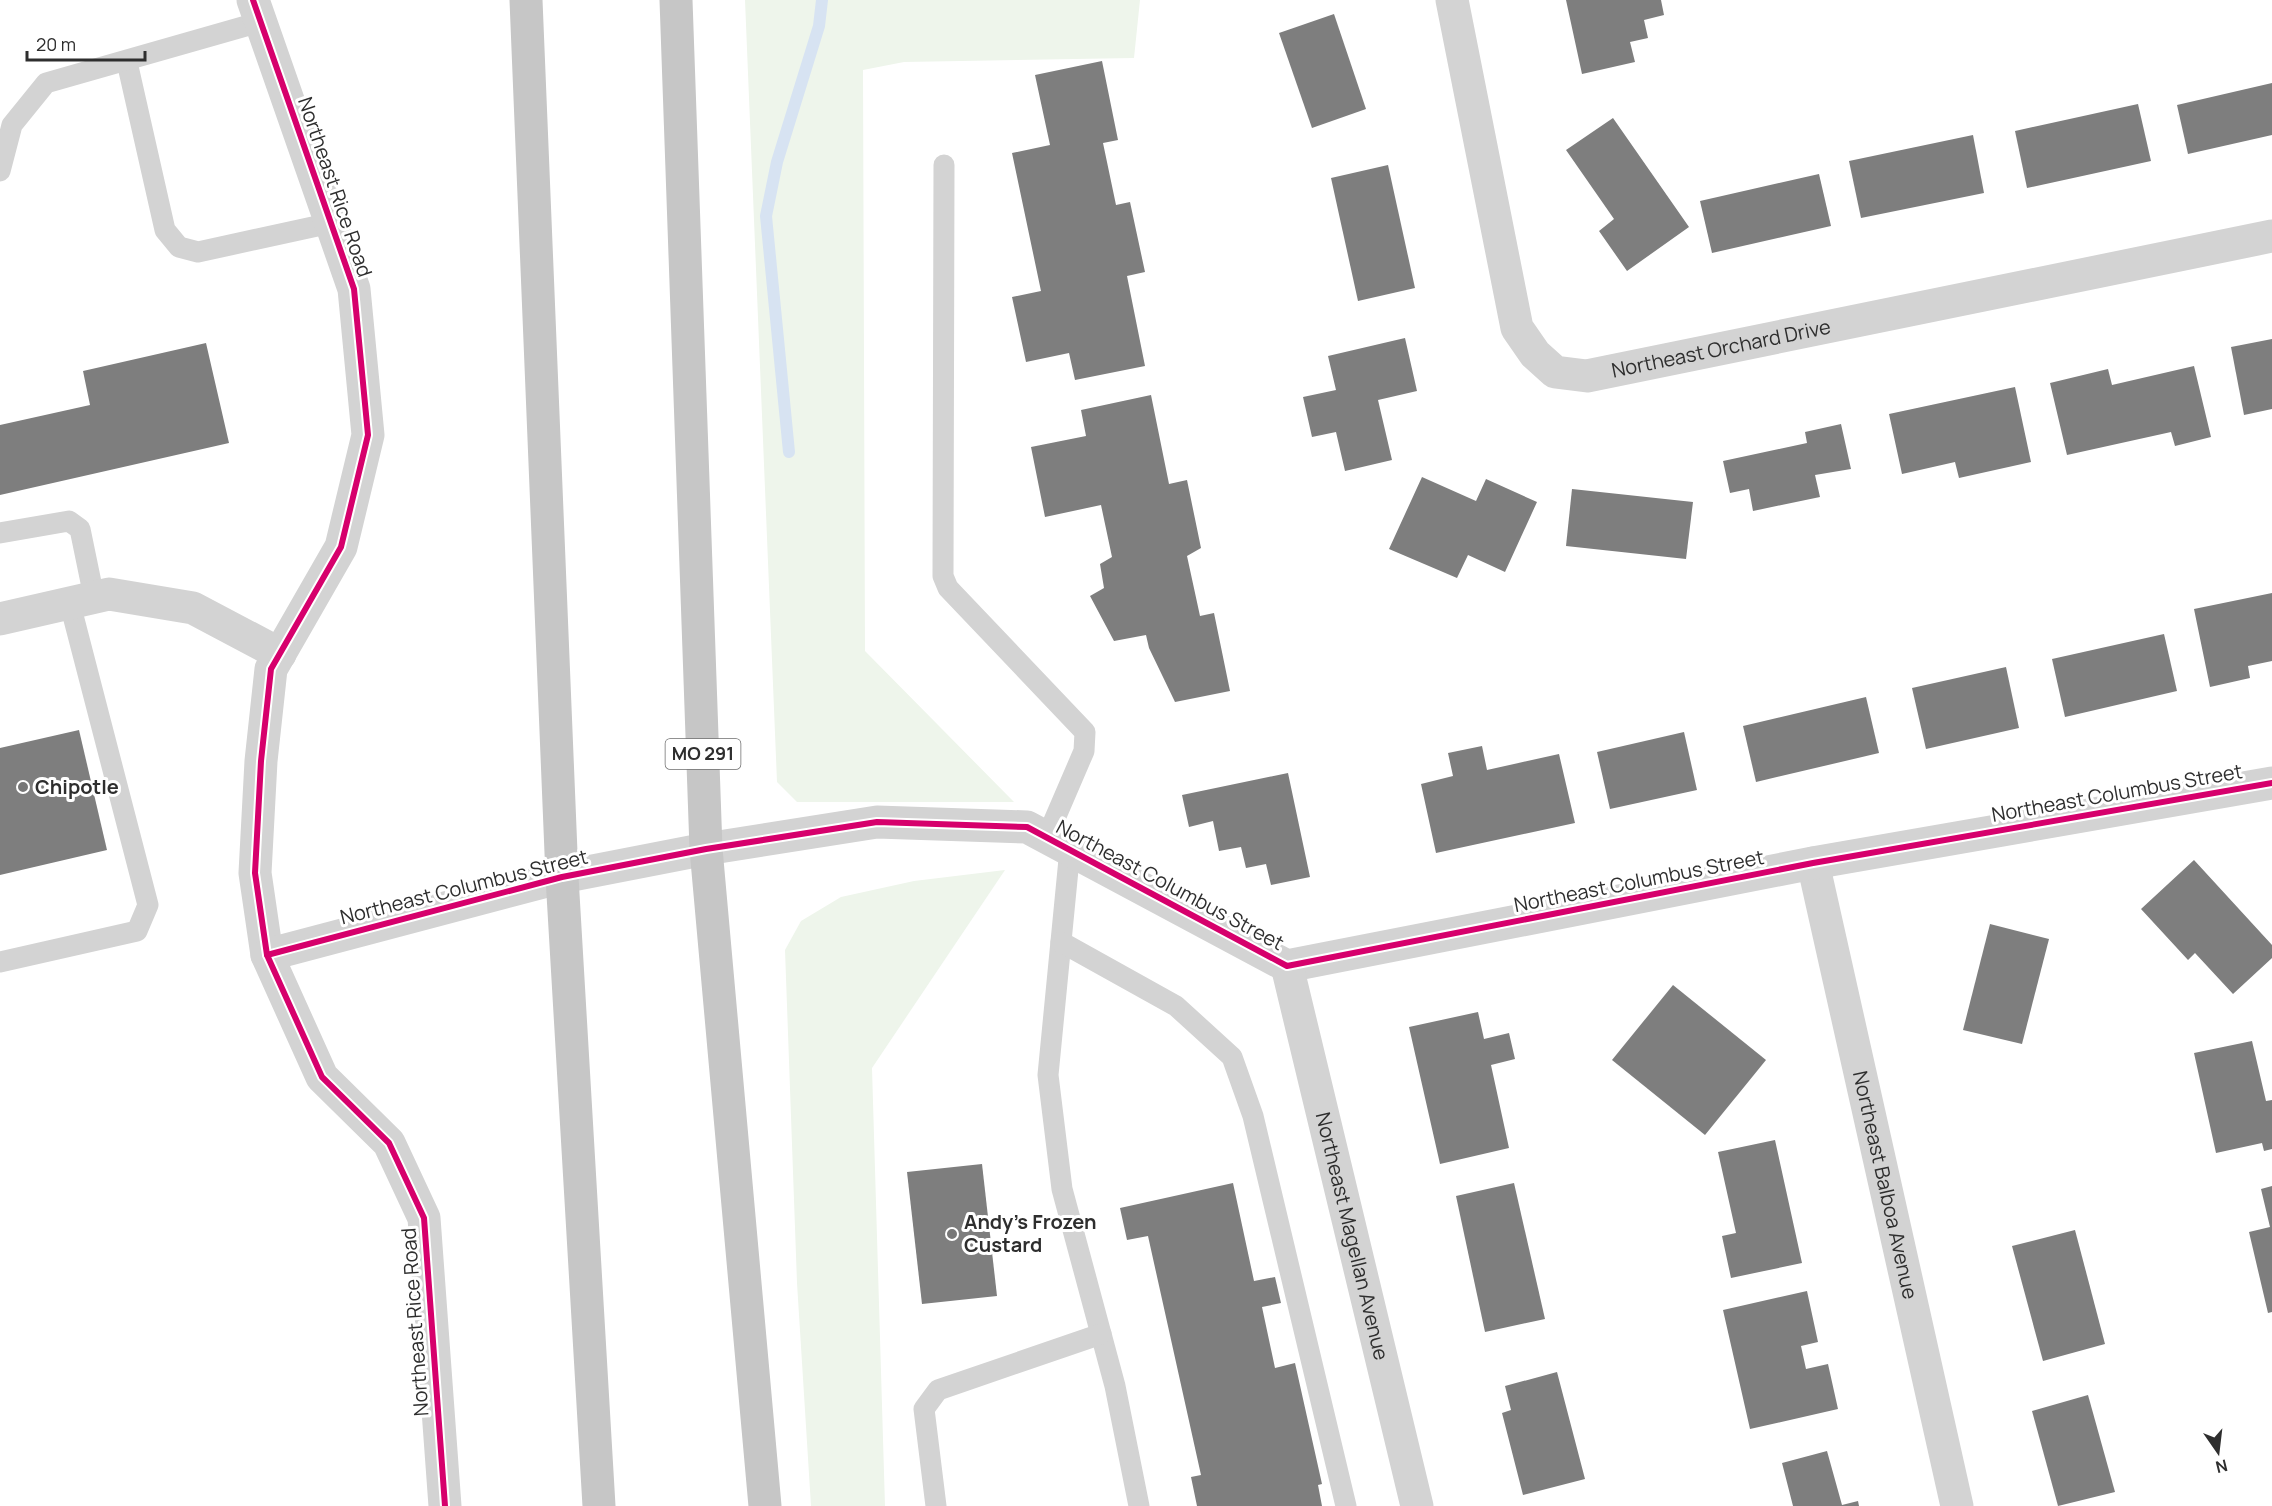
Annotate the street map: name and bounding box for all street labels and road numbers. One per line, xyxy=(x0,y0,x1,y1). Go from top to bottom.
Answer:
street label: Northeast Rice Road xyxy=(292,93,379,281)
street label: Northeast Orchard Drive xyxy=(1609,313,1833,384)
road number: MO 291 xyxy=(666,739,740,769)
street label: Northeast Columbus Street xyxy=(1989,757,2244,828)
street label: Northeast Columbus Street xyxy=(1052,813,1289,956)
street label: Northeast Columbus Street xyxy=(337,843,591,930)
street label: Northeast Columbus Street xyxy=(1511,843,1766,918)
street label: Northeast Balboa Avenue xyxy=(1847,1068,1924,1302)
street label: Northeast Magellan Avenue xyxy=(1310,1109,1395,1363)
street label: Northeast Rice Road xyxy=(394,1227,435,1417)

